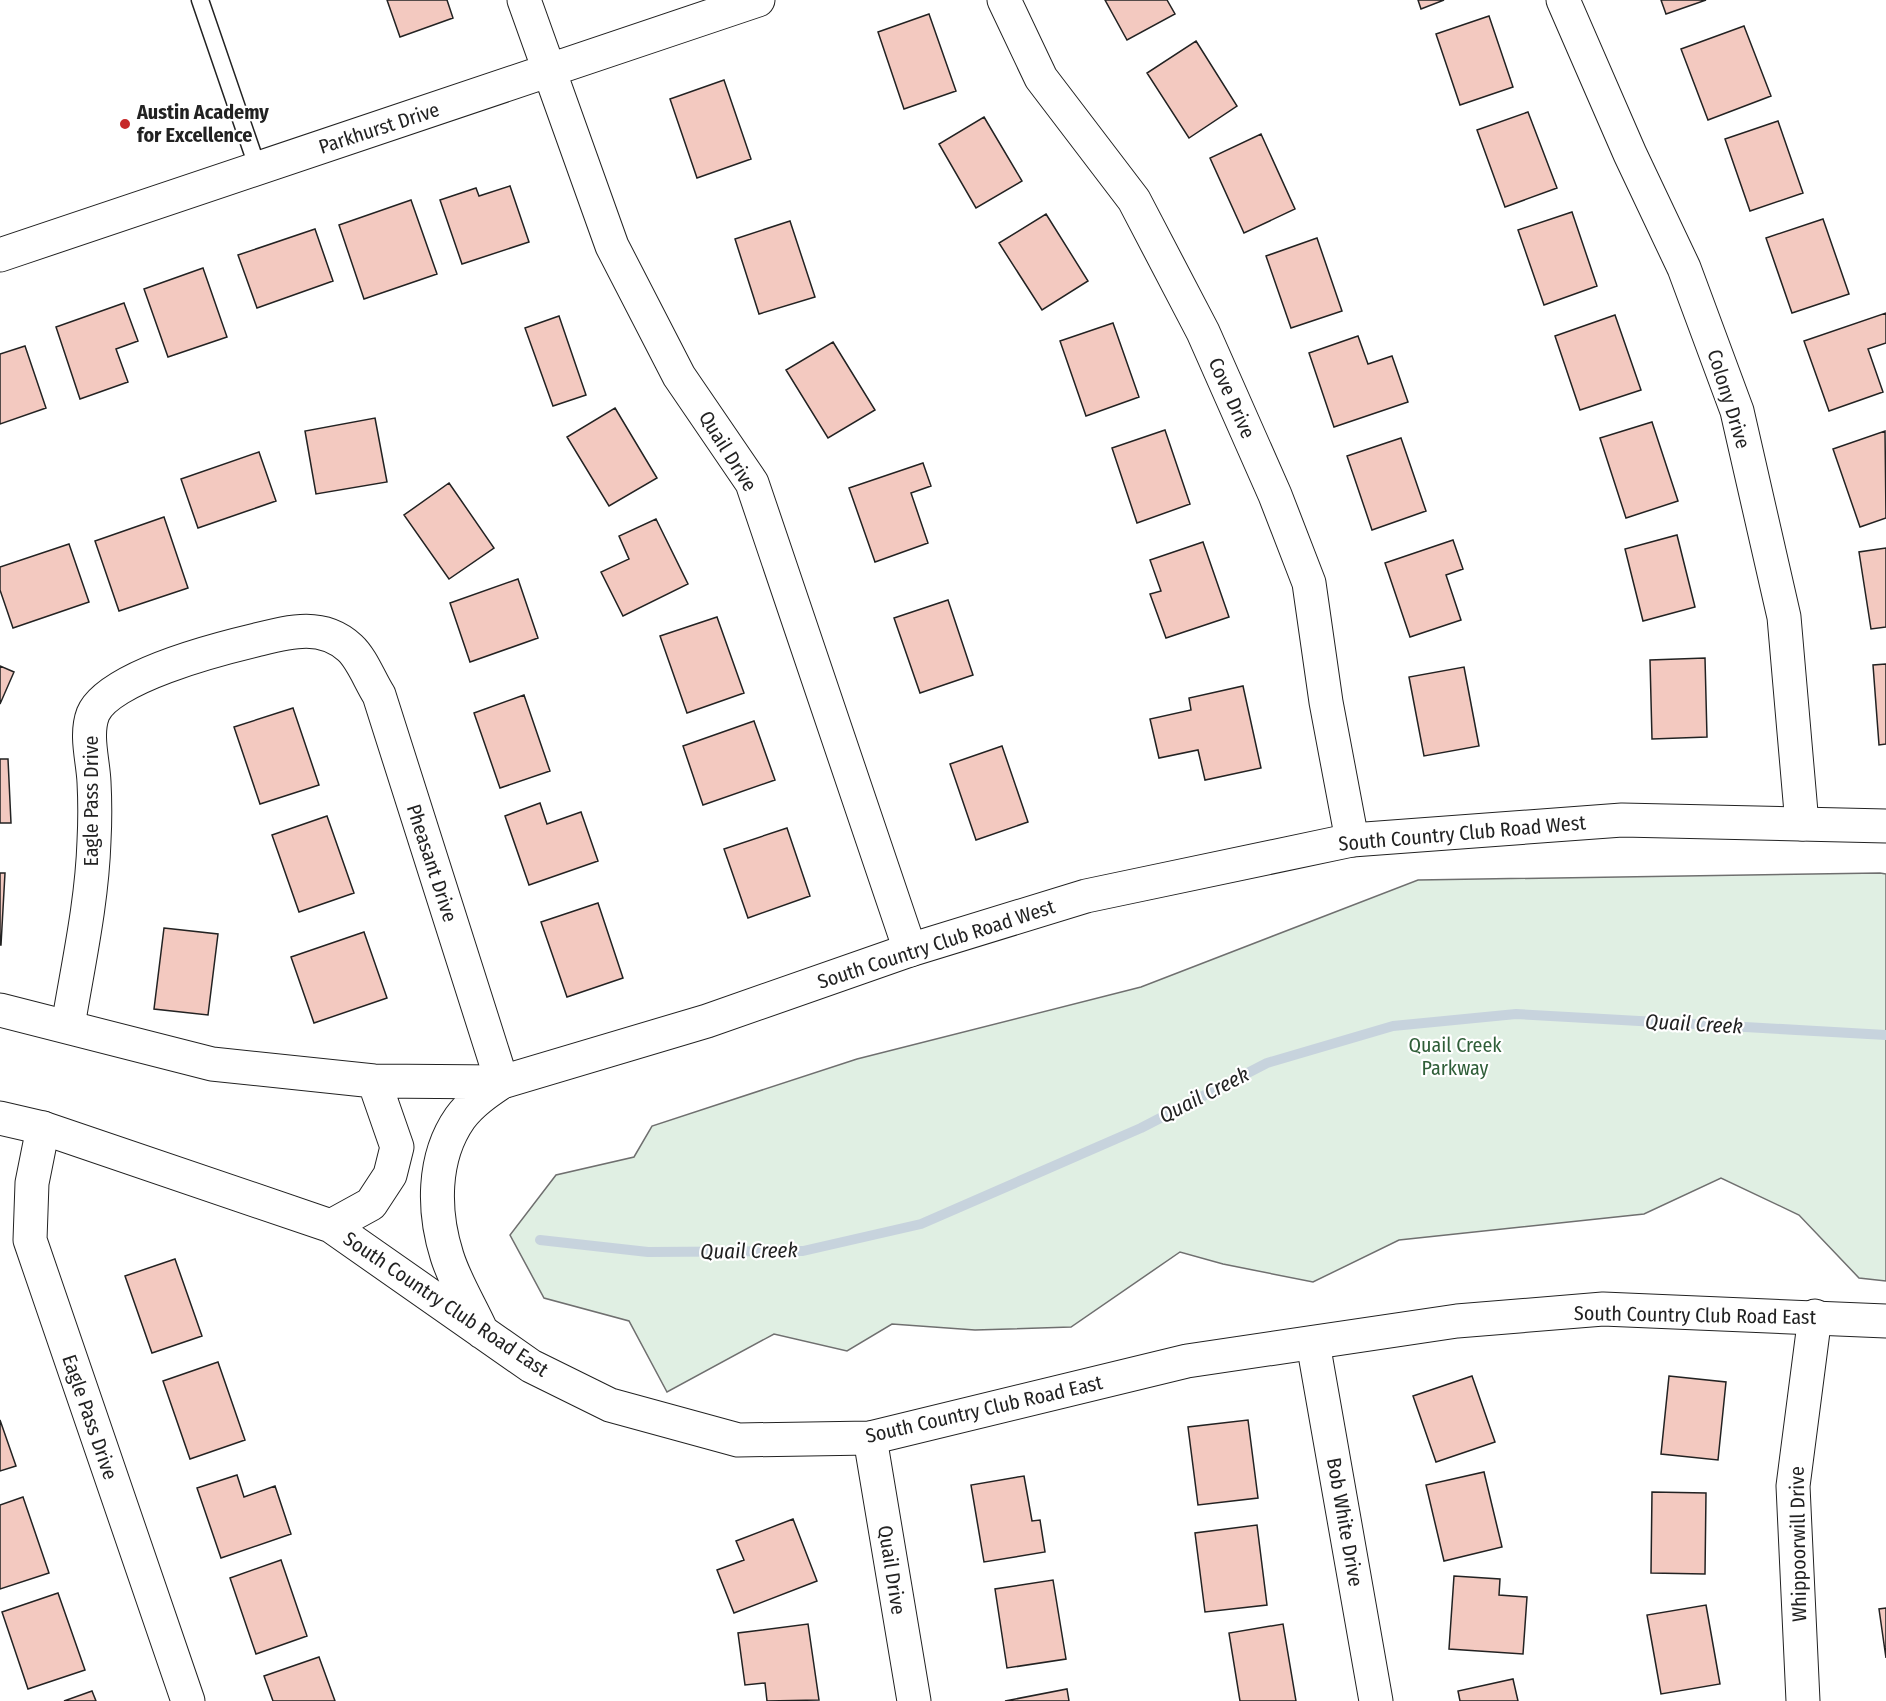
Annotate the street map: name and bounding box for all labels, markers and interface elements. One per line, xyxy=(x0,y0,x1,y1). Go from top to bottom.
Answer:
street label: Parkhurst Drive xyxy=(316,97,442,159)
place label: Austin Academy for Excellence xyxy=(136,100,269,147)
marker: Austin Academy for Excellence xyxy=(118,117,132,131)
street label: Colony Drive xyxy=(1703,347,1755,451)
street label: Cove Drive xyxy=(1204,354,1260,442)
street label: Quail Drive xyxy=(694,406,762,496)
street label: Eagle Pass Drive xyxy=(79,736,103,866)
street label: Pheasant Drive xyxy=(402,801,462,925)
street label: South Country Club Road West xyxy=(1337,810,1587,856)
street label: South Country Club Road West xyxy=(814,894,1058,994)
water label: Quail Creek xyxy=(1645,1008,1743,1040)
park label: Quail Creek Parkway xyxy=(1408,1033,1502,1080)
water label: Quail Creek xyxy=(1155,1061,1253,1129)
street label: South Country Club Road East xyxy=(339,1226,553,1382)
water label: Quail Creek xyxy=(700,1237,798,1265)
street label: South Country Club Road East xyxy=(1574,1301,1817,1329)
street label: Eagle Pass Drive xyxy=(57,1351,123,1483)
street label: South Country Club Road East xyxy=(863,1370,1105,1448)
street label: Bob White Drive xyxy=(1322,1456,1368,1588)
street label: Whippoorwill Drive xyxy=(1785,1466,1811,1622)
street label: Quail Drive xyxy=(873,1524,911,1616)

